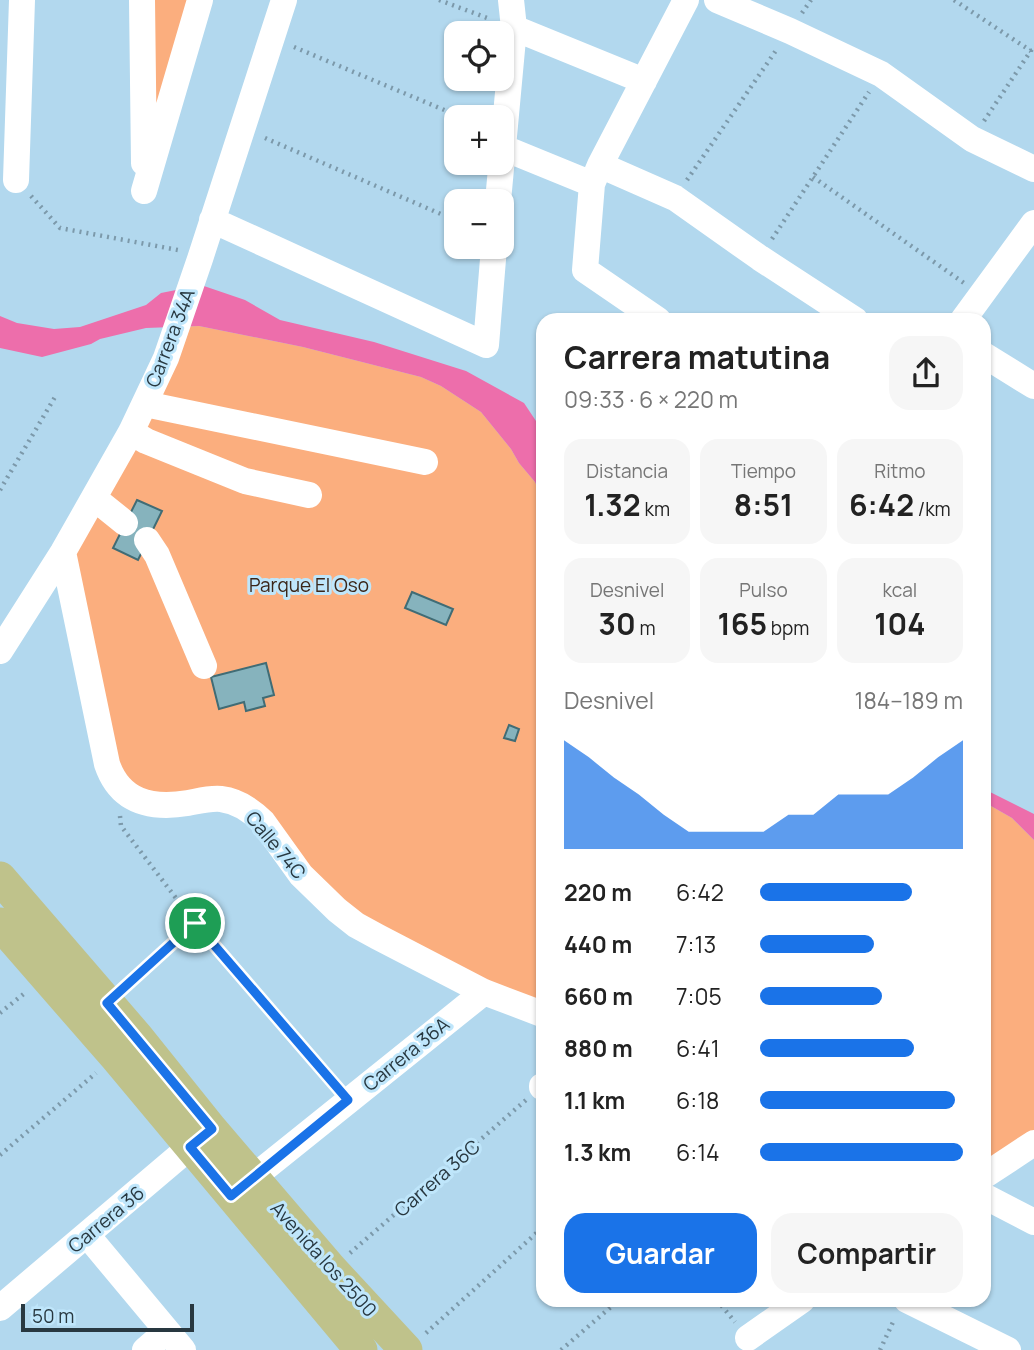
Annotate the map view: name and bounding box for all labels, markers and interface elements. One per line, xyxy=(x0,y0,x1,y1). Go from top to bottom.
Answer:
map controls xyxy=(444,21,514,259)
button: locate xyxy=(444,21,514,91)
button: + xyxy=(444,105,514,175)
button: − xyxy=(444,189,514,259)
street label: Carrera 34A xyxy=(139,285,201,391)
text: Carrera matutina xyxy=(564,335,830,379)
button: share xyxy=(889,336,963,410)
text: 09:33 · 6 × 220 m xyxy=(564,383,738,415)
text: Distancia xyxy=(586,458,668,484)
text: Tiempo xyxy=(731,458,796,484)
text: Ritmo xyxy=(874,458,925,484)
text: 1.32 xyxy=(584,484,641,525)
text: 8:51 xyxy=(734,484,793,525)
text: 6:42 xyxy=(849,484,914,525)
text: km xyxy=(641,496,670,522)
text: /km xyxy=(914,496,951,522)
park label: Parque El Oso xyxy=(249,572,369,598)
text: Desnivel xyxy=(590,577,664,603)
text: Pulso xyxy=(739,577,788,603)
text: kcal xyxy=(882,577,917,603)
text: 30 xyxy=(599,603,636,644)
text: 165 xyxy=(718,603,767,644)
text: 104 xyxy=(874,603,925,644)
text: m xyxy=(636,615,656,641)
text: bpm xyxy=(767,615,809,641)
text: Desnivel xyxy=(564,684,654,716)
text: 184–189 m xyxy=(854,684,963,716)
street label: Calle 74C xyxy=(240,805,312,885)
text: 220 m xyxy=(564,876,632,908)
text: 6:42 xyxy=(676,876,724,908)
pin xyxy=(165,893,225,953)
icon: arrive xyxy=(176,904,214,942)
text: 440 m xyxy=(564,928,632,960)
text: 7:13 xyxy=(676,928,716,960)
text: 660 m xyxy=(564,980,633,1012)
text: 7:05 xyxy=(676,980,722,1012)
street label: Carrera 36A xyxy=(357,1011,455,1097)
text: 880 m xyxy=(564,1032,633,1064)
text: 6:41 xyxy=(676,1032,720,1064)
text: 1.1 km xyxy=(564,1084,625,1116)
text: 6:18 xyxy=(676,1084,719,1116)
street label: Carrera 36C xyxy=(389,1134,485,1222)
text: 1.3 km xyxy=(564,1136,631,1168)
text: 6:14 xyxy=(676,1136,720,1168)
street label: Carrera 36 xyxy=(62,1180,150,1258)
street label: Avenida los 2500 xyxy=(265,1196,383,1322)
button: Guardar xyxy=(564,1213,757,1293)
button: Compartir xyxy=(771,1213,963,1293)
scale bar xyxy=(21,1301,194,1333)
text: 50 m xyxy=(32,1303,74,1329)

